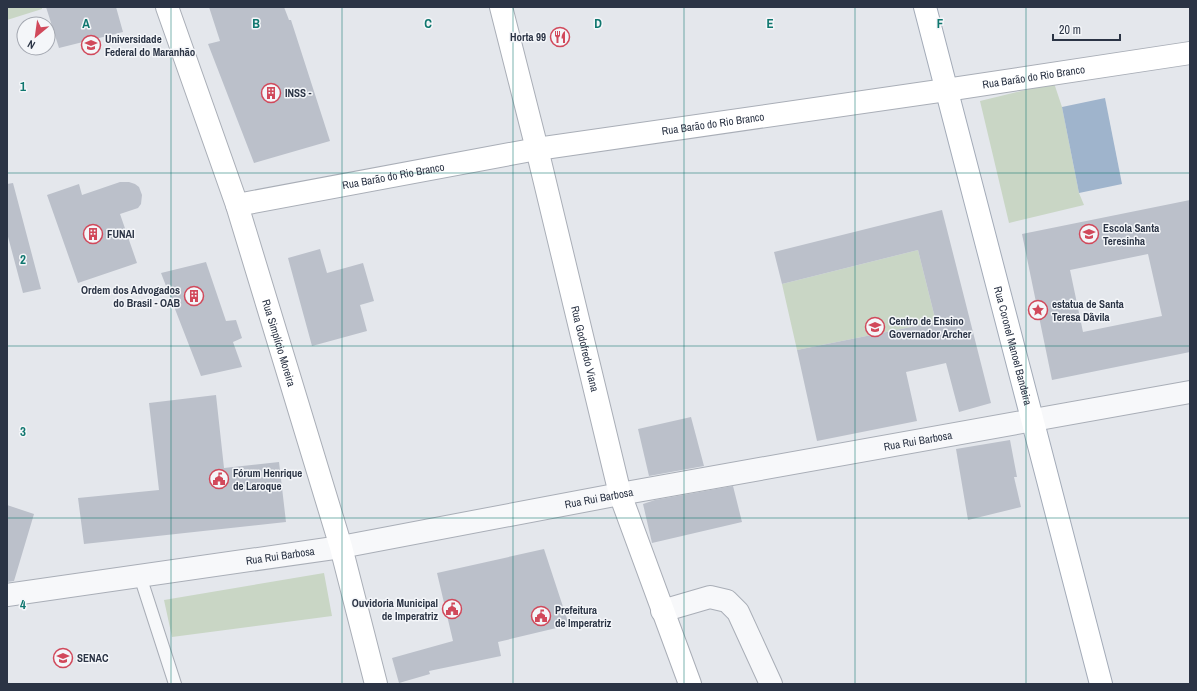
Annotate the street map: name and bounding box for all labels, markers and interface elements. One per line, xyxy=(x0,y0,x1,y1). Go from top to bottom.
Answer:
text: A xyxy=(82,15,90,32)
text: B xyxy=(252,15,260,32)
text: C xyxy=(424,15,432,32)
text: D xyxy=(594,15,602,32)
text: E xyxy=(766,15,774,32)
text: F xyxy=(937,15,944,32)
north arrow xyxy=(16,16,56,56)
scale bar xyxy=(1053,16,1120,42)
text: 20 m xyxy=(1059,22,1081,38)
restaurant icon: Horta 99 xyxy=(549,26,571,48)
place label: Horta 99 xyxy=(510,30,546,44)
place label: Universidade Federal do Maranhão xyxy=(105,32,196,59)
school or university icon: Universidade Federal do Maranhão xyxy=(80,34,102,56)
text: N xyxy=(25,37,37,52)
street label: Rua Barão do Rio Branco xyxy=(981,62,1086,91)
text: 1 xyxy=(20,78,26,95)
building icon: INSS - xyxy=(260,82,282,104)
place label: INSS - xyxy=(285,86,312,100)
street label: Rua Barão do Rio Branco xyxy=(661,109,765,138)
street label: Rua Barão do Rio Branco xyxy=(341,159,445,192)
place label: Escola Santa Teresinha xyxy=(1103,221,1159,248)
building icon: FUNAI xyxy=(82,223,104,245)
school or university icon: Escola Santa Teresinha xyxy=(1078,223,1100,245)
place label: FUNAI xyxy=(107,227,135,241)
text: 2 xyxy=(20,251,26,268)
place label: Ordem dos Advogados do Brasil - OAB xyxy=(81,283,180,310)
building icon: Ordem dos Advogados do Brasil - OAB xyxy=(183,285,205,307)
street label: Rua Coronel Manoel Bandeira xyxy=(991,285,1035,407)
street label: Rua Simplício Moreira xyxy=(259,297,299,388)
place label: estatua de Santa Teresa D´ávila xyxy=(1052,297,1124,324)
place icon: estatua de Santa Teresa D´ávila xyxy=(1027,299,1049,321)
street label: Rua Godofredo Viana xyxy=(568,304,602,393)
place label: Centro de Ensino Governador Archer xyxy=(889,314,972,341)
school or university icon: Centro de Ensino Governador Archer xyxy=(864,316,886,338)
text: 3 xyxy=(20,423,26,440)
street label: Rua Rui Barbosa xyxy=(882,428,953,454)
place label: Fórum Henrique de Laroque xyxy=(233,466,302,493)
public building icon: Fórum Henrique de Laroque xyxy=(208,468,230,490)
street label: Rua Rui Barbosa xyxy=(564,485,634,511)
street label: Rua Rui Barbosa xyxy=(245,544,316,568)
text: 4 xyxy=(20,596,26,613)
place label: Ouvidoria Municipal de Imperatriz xyxy=(352,596,438,623)
public building icon: Ouvidoria Municipal de Imperatriz xyxy=(441,598,463,620)
place label: Prefeitura de Imperatriz xyxy=(555,603,612,630)
public building icon: Prefeitura de Imperatriz xyxy=(530,605,552,627)
school or university icon: SENAC xyxy=(52,647,74,669)
place label: SENAC xyxy=(77,651,109,665)

